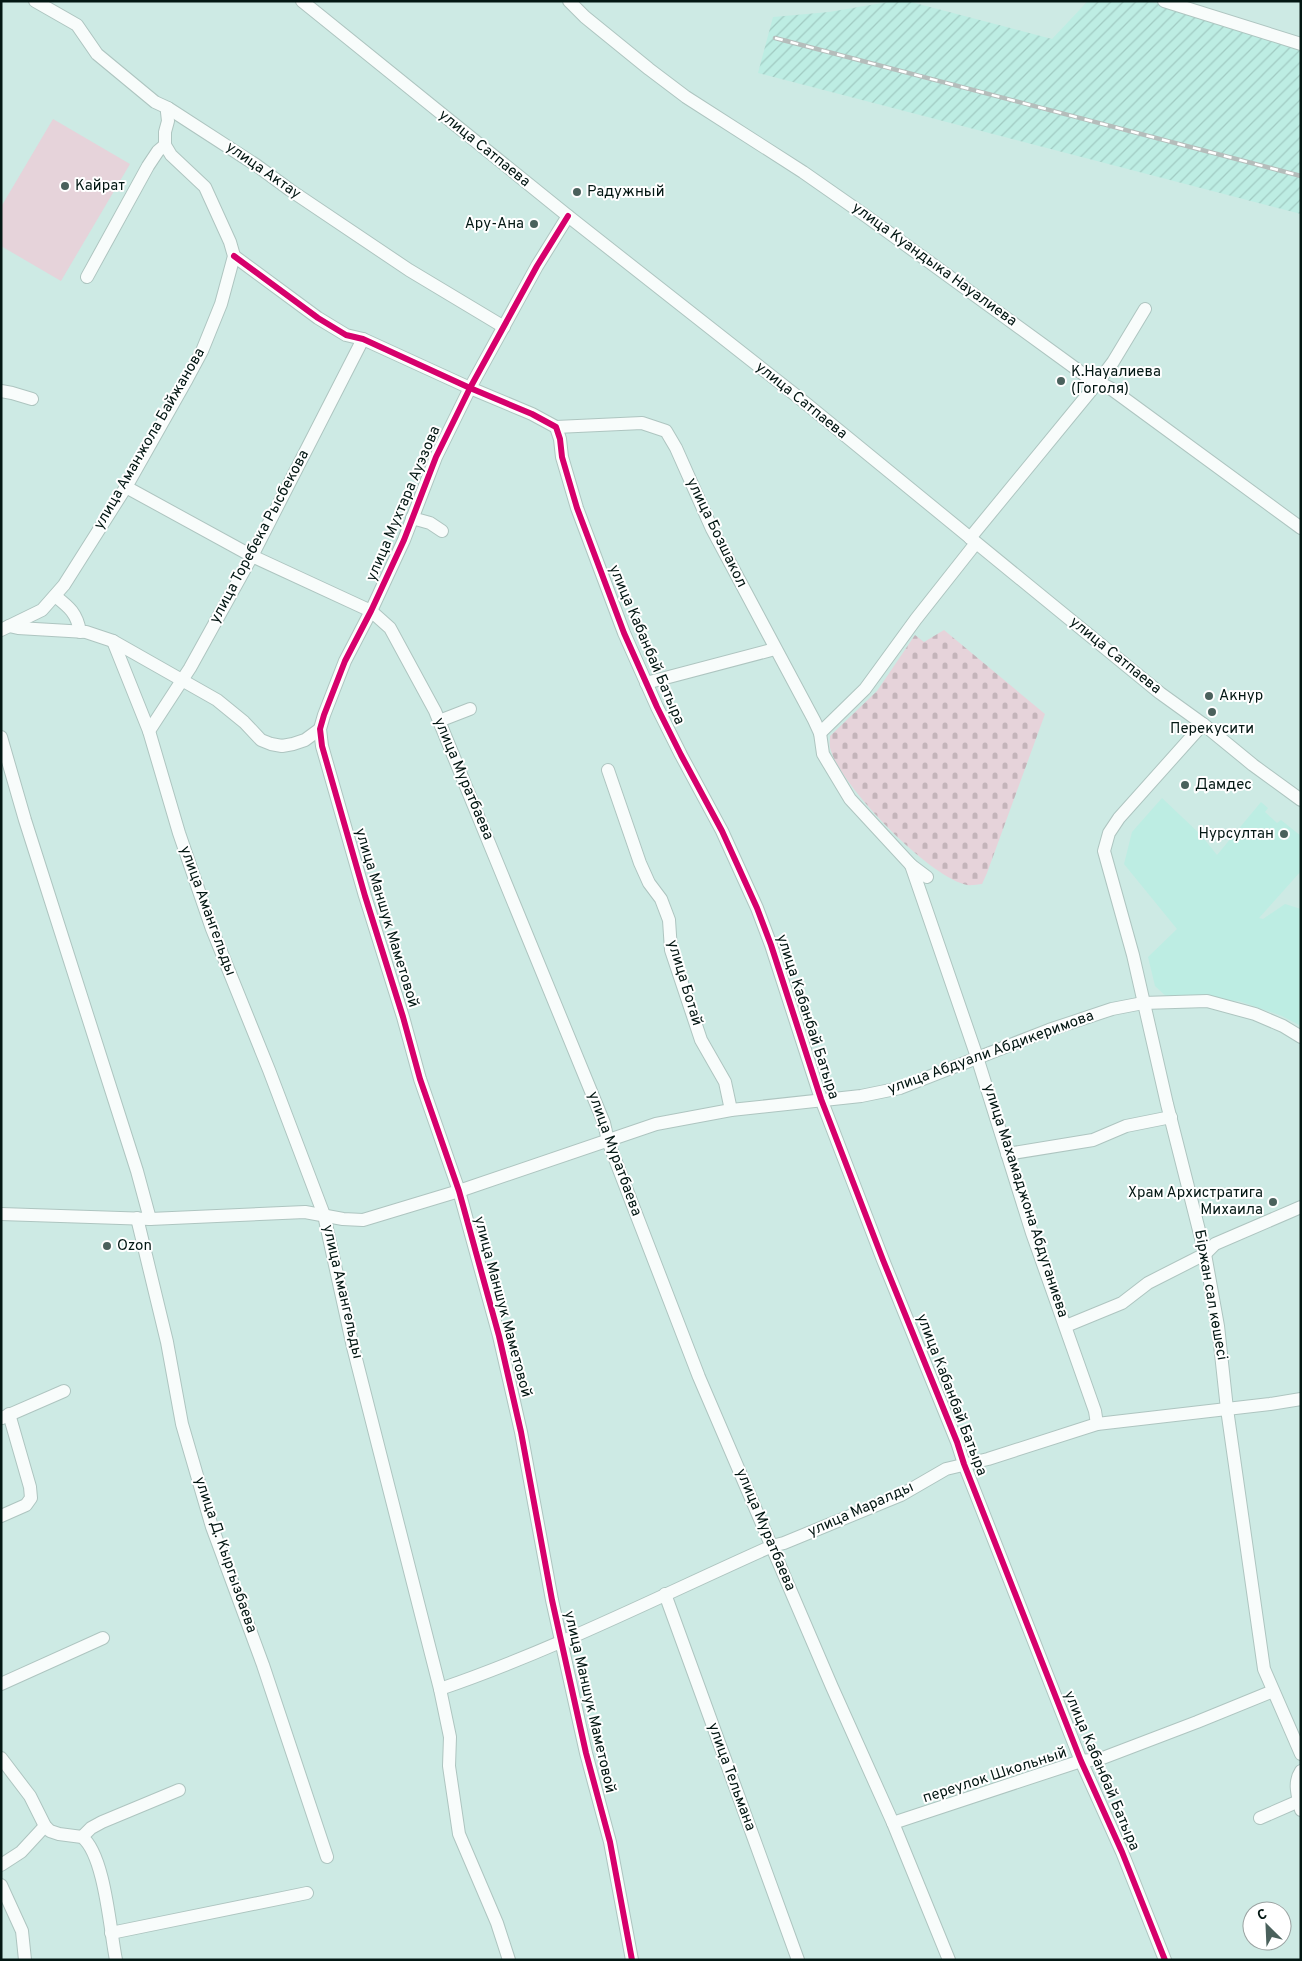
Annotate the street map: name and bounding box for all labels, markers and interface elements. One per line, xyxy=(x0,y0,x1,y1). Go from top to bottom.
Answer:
street label: улица Сатпаева xyxy=(434,106,534,192)
street label: улица Актау xyxy=(222,138,304,204)
place label: Кайрат xyxy=(75,177,125,196)
marker: Кайрат xyxy=(59,180,71,192)
place label: Радужный xyxy=(587,183,665,202)
marker: Радужный xyxy=(571,186,583,198)
street label: улица Куандыка Науалиева xyxy=(848,199,1020,331)
place label: Ару-Ана xyxy=(465,215,524,234)
marker: Ару-Ана xyxy=(528,218,540,230)
street label: улица Аманжола Байжанова xyxy=(90,345,210,533)
street label: улица Сатпаева xyxy=(751,358,851,444)
place label: К.Науалиева (Гоголя) xyxy=(1071,363,1161,399)
marker: К.Науалиева (Гоголя) xyxy=(1055,375,1067,387)
street label: улица Мухтара Ауэзова xyxy=(363,423,445,585)
street label: улица Торебека Рысбекова xyxy=(206,447,314,627)
street label: улица Бозшакол xyxy=(681,475,751,591)
street label: улица Кабанбай Батыра xyxy=(604,562,688,728)
street label: улица Сатпаева xyxy=(1065,613,1165,699)
place label: Акнур xyxy=(1219,687,1263,706)
marker: Акнур xyxy=(1203,690,1215,702)
marker: Перекусити xyxy=(1206,706,1218,718)
street label: улица Муратбаева xyxy=(429,715,497,843)
place label: Перекусити xyxy=(1170,720,1254,739)
place label: Дамдес xyxy=(1195,776,1252,795)
marker: Дамдес xyxy=(1179,779,1191,791)
place label: Нурсултан xyxy=(1199,825,1274,844)
street label: улица Маншук Маметовой xyxy=(350,826,422,1010)
marker: Нурсултан xyxy=(1278,828,1290,840)
street label: улица Амангельды xyxy=(175,843,239,979)
street label: улица Кабанбай Батыра xyxy=(771,932,843,1102)
street label: улица Ботай xyxy=(662,938,706,1028)
street label: улица Абдуали Абдикеримова xyxy=(885,1007,1097,1099)
street label: улица Махамаджона Абдуганиева xyxy=(978,1082,1072,1320)
street label: улица Муратбаева xyxy=(583,1089,645,1219)
place label: Храм Архистратига Михаила xyxy=(1128,1184,1263,1220)
marker: Храм Архистратига Михаила xyxy=(1267,1196,1279,1208)
street label: улица Маншук Маметовой xyxy=(469,1214,535,1400)
street label: улица Амангельды xyxy=(317,1223,367,1361)
street label: Біржан сал көшесі xyxy=(1189,1228,1231,1362)
place label: Ozon xyxy=(117,1237,152,1256)
marker: Ozon xyxy=(101,1240,113,1252)
street label: улица Кабанбай Батыра xyxy=(911,1311,991,1479)
street label: улица Муратбаева xyxy=(731,1466,799,1594)
street label: улица Д. Кыргызбаева xyxy=(189,1474,261,1636)
street label: улица Маралды xyxy=(805,1478,917,1542)
street label: улица Маншук Маметовой xyxy=(559,1609,619,1795)
street label: улица Кабанбай Батыра xyxy=(1059,1688,1143,1854)
street label: улица Тельмана xyxy=(703,1720,759,1834)
street label: переулок Школьный xyxy=(921,1744,1069,1808)
north arrow xyxy=(1242,1901,1292,1951)
text: С xyxy=(1255,1906,1270,1925)

